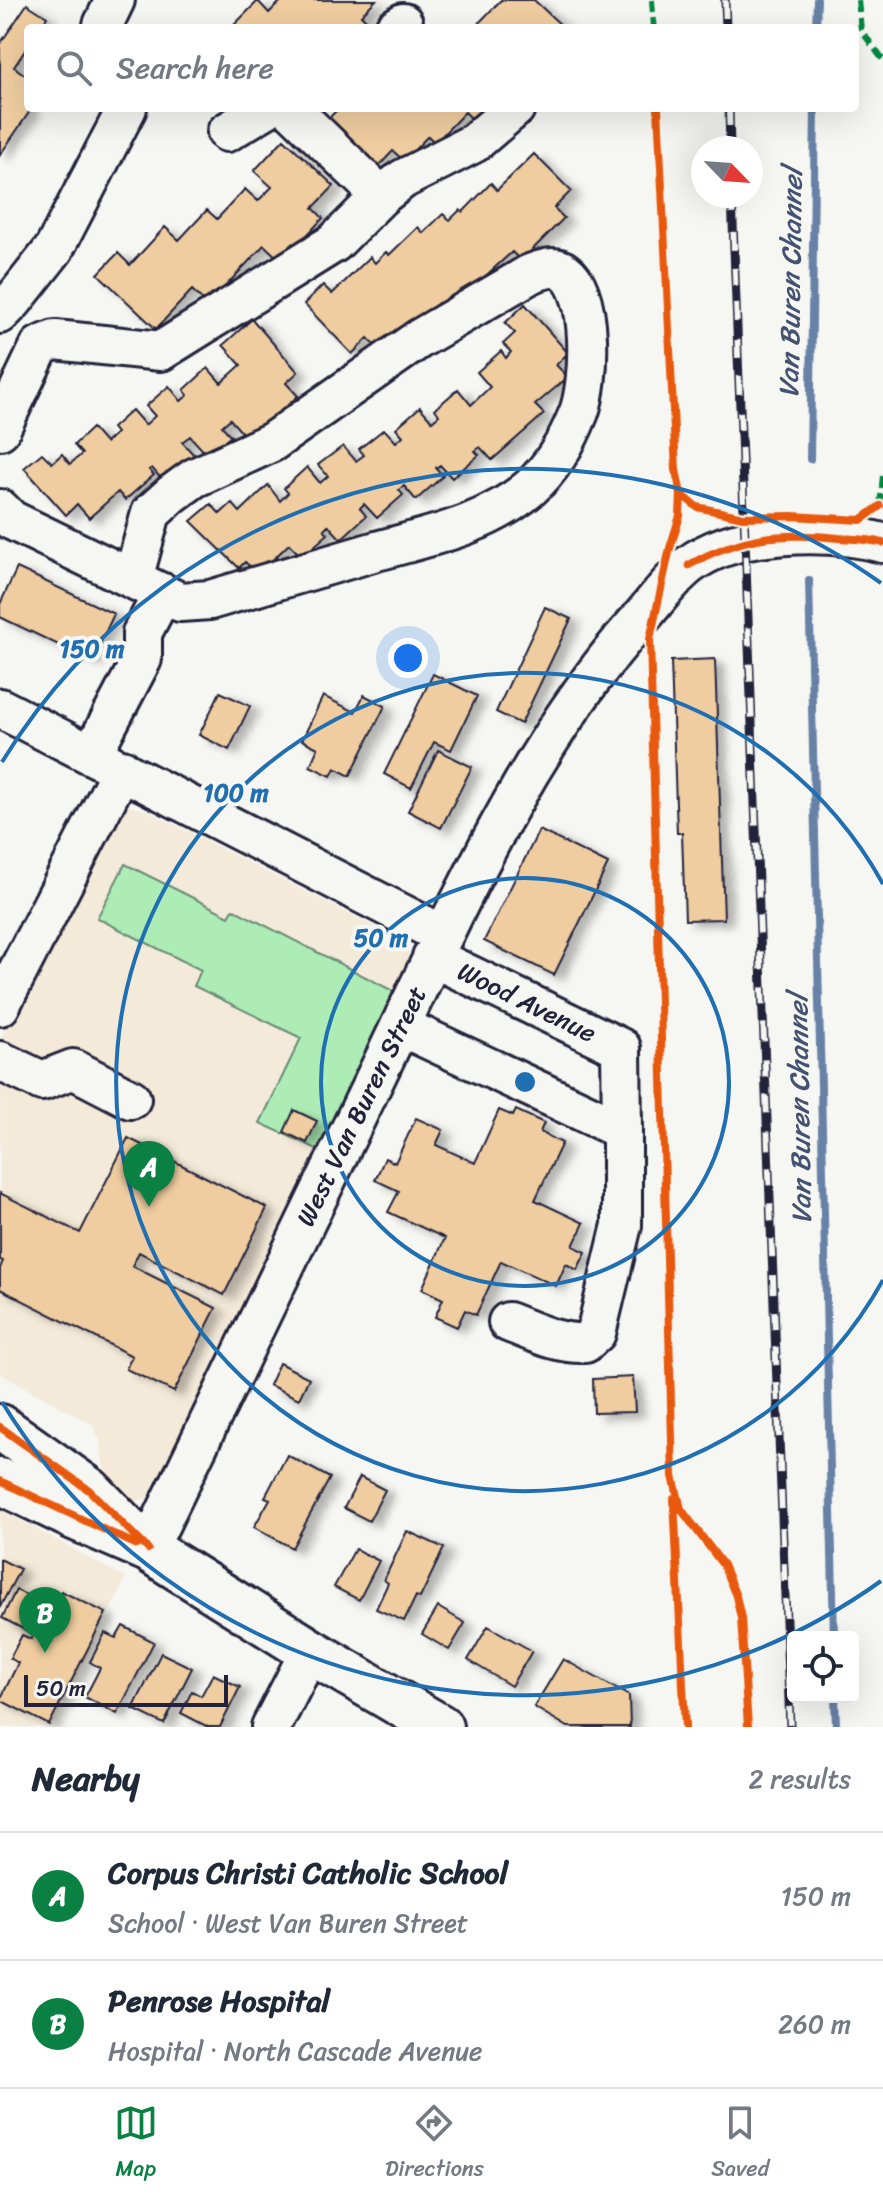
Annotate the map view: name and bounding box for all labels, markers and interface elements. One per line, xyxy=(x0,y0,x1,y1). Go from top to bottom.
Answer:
search box xyxy=(24,24,859,112)
text: Search here xyxy=(116,41,274,95)
icon: search xyxy=(52,46,96,90)
north arrow xyxy=(691,136,763,208)
water label: Van Buren Channel xyxy=(764,162,817,398)
text: 150 m xyxy=(60,628,125,670)
your location xyxy=(388,638,428,678)
text: 100 m xyxy=(203,772,269,814)
text: 50 m xyxy=(354,917,409,959)
street label: Wood Avenue xyxy=(449,948,605,1056)
street label: West Van Buren Street xyxy=(283,978,439,1234)
water label: Van Buren Channel xyxy=(773,988,826,1224)
centre of rings xyxy=(511,1068,539,1096)
pin: A xyxy=(123,1141,175,1207)
pin: B xyxy=(19,1587,71,1653)
map controls xyxy=(787,1631,859,1703)
button: locate xyxy=(787,1631,859,1703)
text: 50 m xyxy=(36,1669,86,1708)
scale bar xyxy=(24,1671,228,1707)
text: Nearby xyxy=(32,1749,140,1809)
text: 2 results xyxy=(749,1756,851,1802)
text: Corpus Christi Catholic School xyxy=(108,1846,508,1900)
text: A xyxy=(49,1873,67,1919)
text: 150 m xyxy=(781,1873,851,1919)
text: School · West Van Buren Street xyxy=(108,1900,468,1946)
text: Penrose Hospital xyxy=(108,1974,330,2028)
text: B xyxy=(50,2001,66,2047)
text: 260 m xyxy=(778,2001,851,2047)
text: Hospital · North Cascade Avenue xyxy=(108,2028,482,2074)
tab: Map xyxy=(114,2101,158,2188)
tab: Directions xyxy=(385,2101,484,2188)
tab: Saved xyxy=(711,2101,769,2188)

